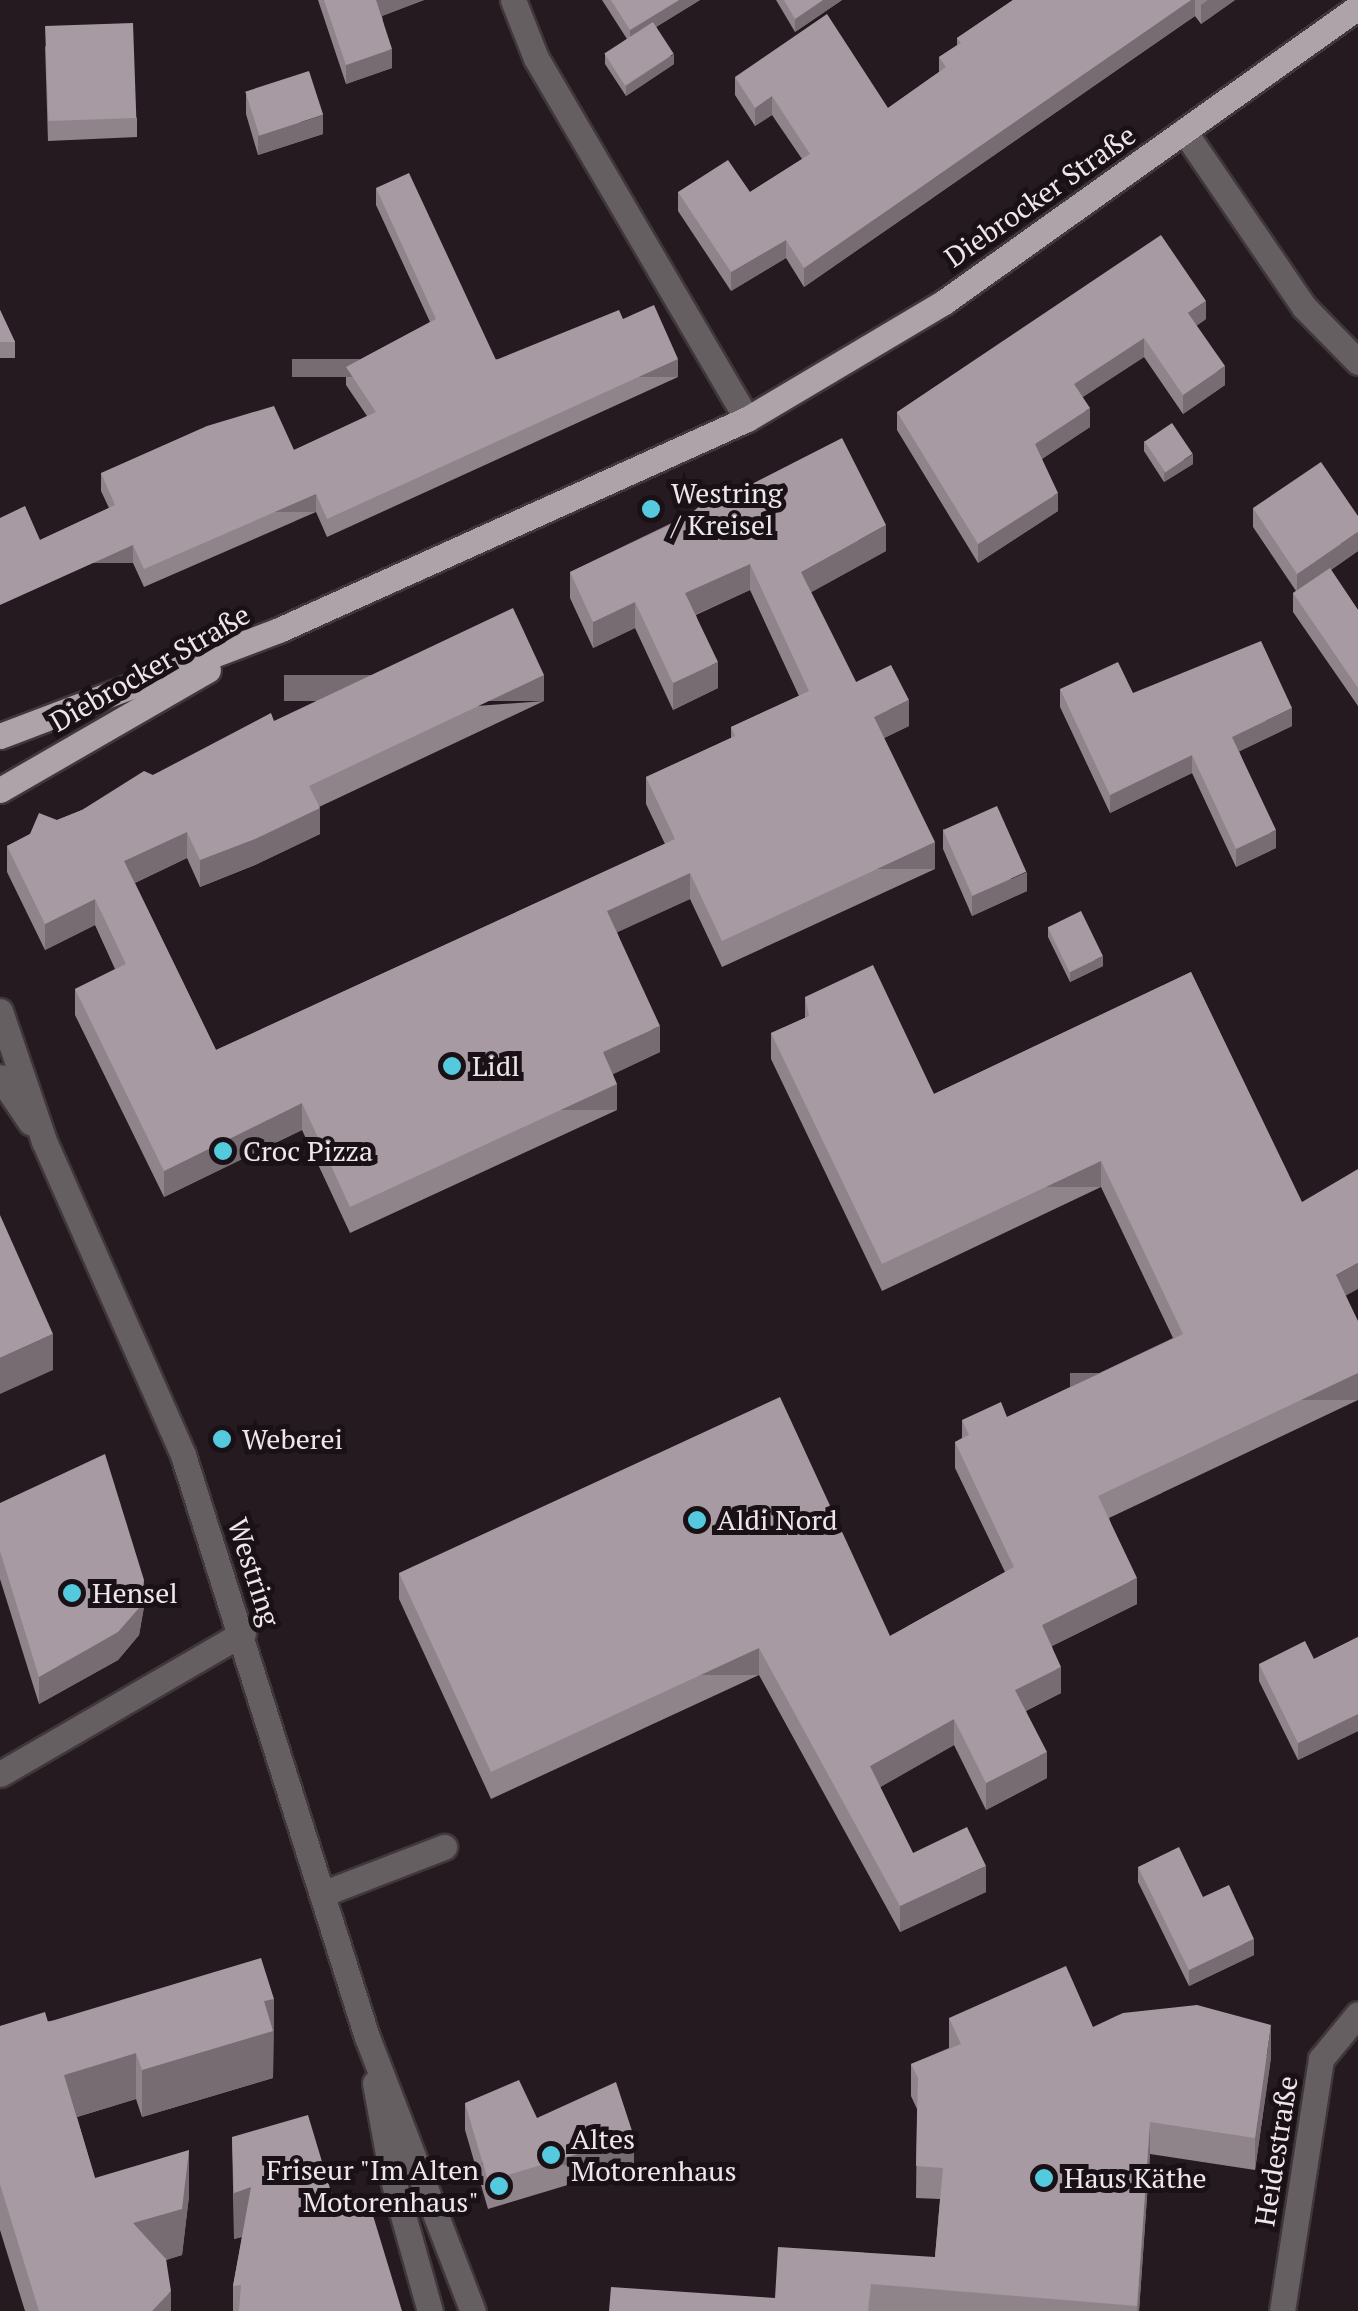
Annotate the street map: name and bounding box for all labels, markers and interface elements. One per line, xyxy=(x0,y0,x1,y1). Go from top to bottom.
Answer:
street label: Diebrocker Straße xyxy=(938,118,1142,274)
place label: Westring / Kreisel xyxy=(671,476,782,542)
marker: Westring / Kreisel xyxy=(640,498,662,520)
street label: Diebrocker Straße xyxy=(44,597,256,739)
place label: Lidl xyxy=(472,1049,520,1083)
marker: Lidl xyxy=(441,1055,463,1077)
place label: Croc Pizza xyxy=(243,1134,373,1168)
marker: Croc Pizza xyxy=(212,1140,234,1162)
place label: Weberei xyxy=(242,1422,343,1456)
marker: Weberei xyxy=(211,1428,233,1450)
place label: Aldi Nord xyxy=(717,1503,838,1537)
marker: Aldi Nord xyxy=(686,1509,708,1531)
street label: Westring xyxy=(221,1514,287,1630)
place label: Hensel xyxy=(92,1576,178,1610)
marker: Hensel xyxy=(61,1582,83,1604)
street label: Heidestraße xyxy=(1248,2073,1304,2229)
place label: Altes Motorenhaus xyxy=(571,2122,737,2188)
marker: Altes Motorenhaus xyxy=(540,2144,562,2166)
place label: Friseur "Im Alten Motorenhaus" xyxy=(265,2153,479,2219)
place label: Haus Käthe xyxy=(1064,2161,1207,2195)
marker: Haus Käthe xyxy=(1033,2167,1055,2189)
marker: Friseur "Im Alten Motorenhaus" xyxy=(488,2175,510,2197)

